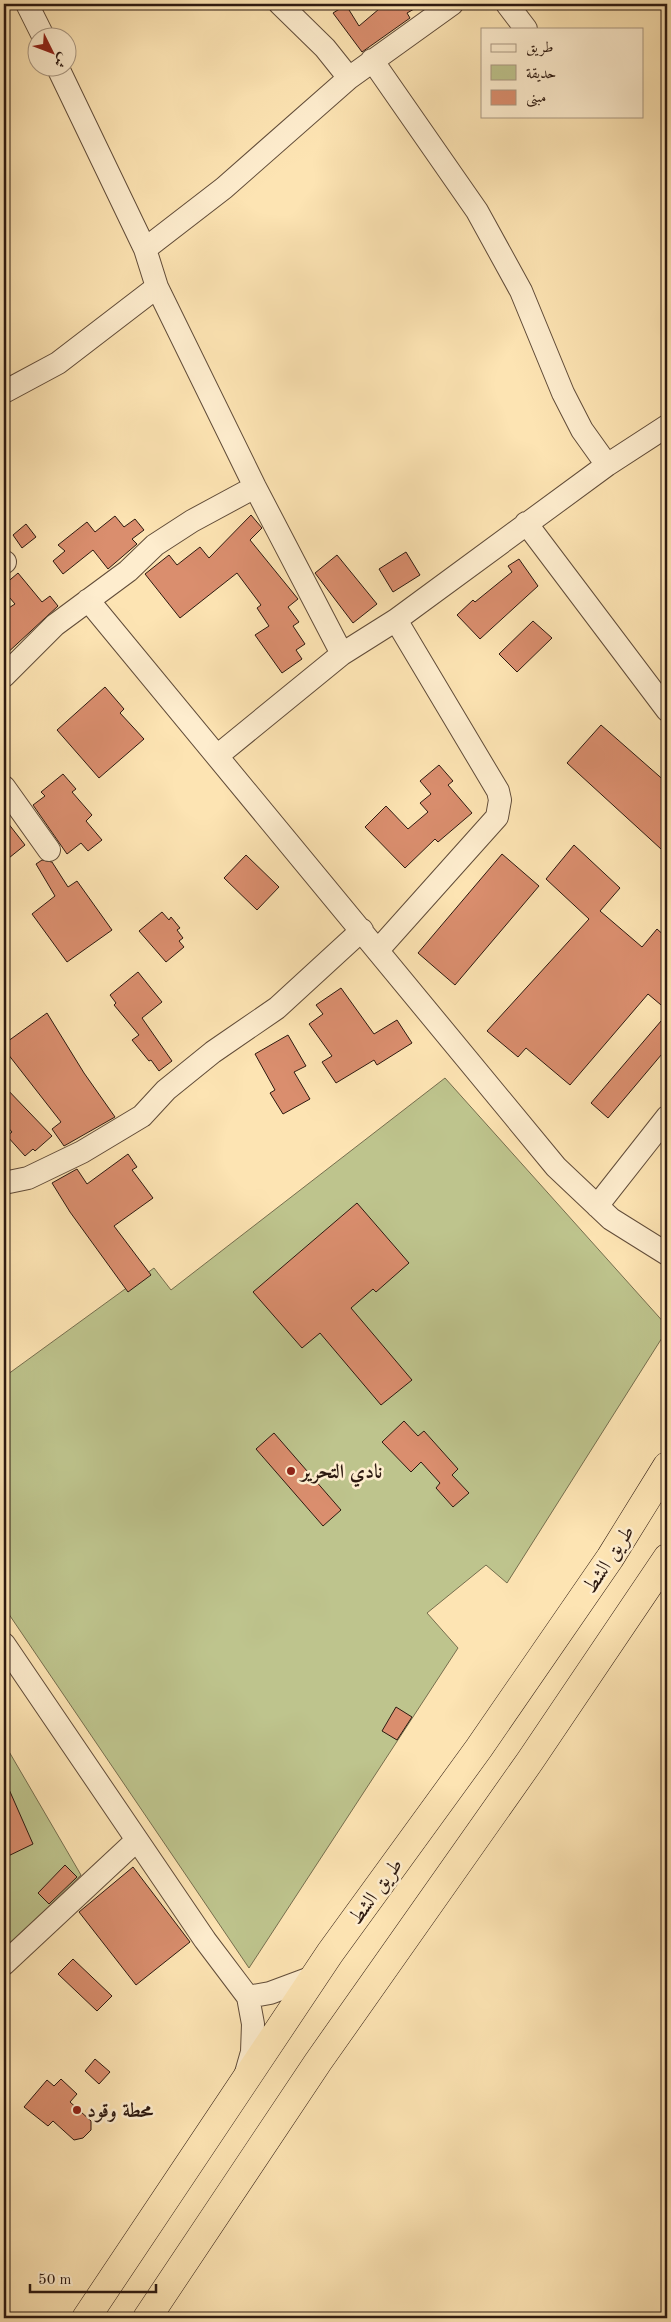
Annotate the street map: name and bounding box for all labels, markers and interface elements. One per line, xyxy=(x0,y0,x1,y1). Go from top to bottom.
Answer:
north arrow xyxy=(28,28,78,78)
legend xyxy=(481,28,644,118)
text: طريق xyxy=(526,41,553,57)
text: ش xyxy=(51,50,71,70)
text: حديقة xyxy=(526,67,556,82)
text: مبنى xyxy=(526,91,546,108)
place label: نادي التحرير xyxy=(299,1462,383,1488)
marker: نادي التحرير xyxy=(285,1465,297,1477)
street label: طريق الشط xyxy=(580,1522,640,1598)
street label: طريق الشط xyxy=(345,1855,408,1930)
place label: محطة وقود xyxy=(87,2102,154,2123)
marker: محطة وقود xyxy=(71,2104,83,2116)
scale bar xyxy=(30,2262,156,2294)
text: 50 m xyxy=(38,2273,72,2288)

